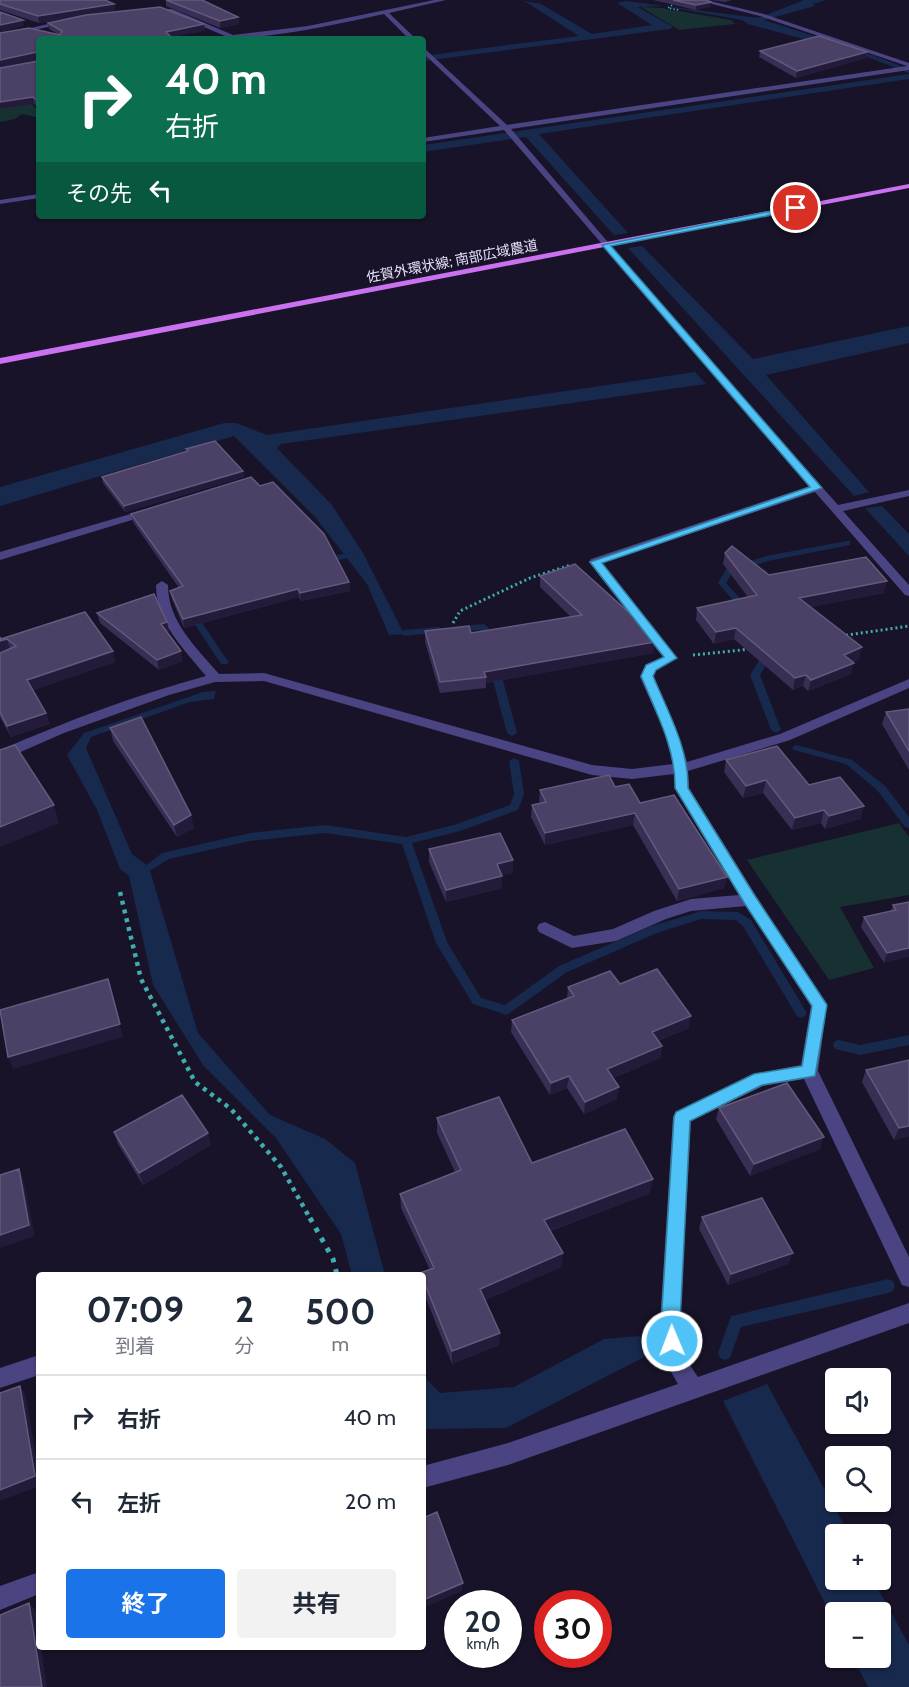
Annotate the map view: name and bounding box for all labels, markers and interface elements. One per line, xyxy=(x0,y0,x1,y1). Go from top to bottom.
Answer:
text: 40 m xyxy=(165,53,267,105)
icon: right xyxy=(66,60,144,138)
text: 右折 xyxy=(165,110,219,143)
icon: left xyxy=(144,174,177,207)
text: その先 xyxy=(66,180,132,207)
pin xyxy=(770,182,821,233)
icon: arrive xyxy=(779,191,812,224)
street label: 佐賀外環状線; 南部広域農道 xyxy=(365,236,539,286)
text: 07:09 xyxy=(87,1287,184,1331)
text: 2 xyxy=(235,1287,254,1331)
text: 500 xyxy=(305,1289,375,1333)
position arrow xyxy=(640,1309,704,1373)
text: m xyxy=(332,1332,349,1356)
text: 到着 xyxy=(115,1334,155,1358)
text: 分 xyxy=(235,1334,255,1358)
map controls xyxy=(825,1368,891,1668)
button: sound xyxy=(825,1368,891,1434)
icon: right xyxy=(66,1401,99,1434)
text: 40 m xyxy=(344,1404,396,1431)
text: 右折 xyxy=(117,1406,161,1433)
button: search xyxy=(825,1446,891,1512)
icon: left xyxy=(66,1485,99,1518)
text: 20 m xyxy=(345,1488,396,1515)
text: 左折 xyxy=(117,1490,161,1517)
button: + xyxy=(825,1524,891,1590)
button: 終了 xyxy=(66,1569,225,1638)
button: 共有 xyxy=(237,1569,396,1638)
speed limit sign: 30 xyxy=(534,1590,612,1668)
button: − xyxy=(825,1602,891,1668)
text: 20 xyxy=(464,1603,502,1640)
text: km/h xyxy=(467,1635,499,1653)

